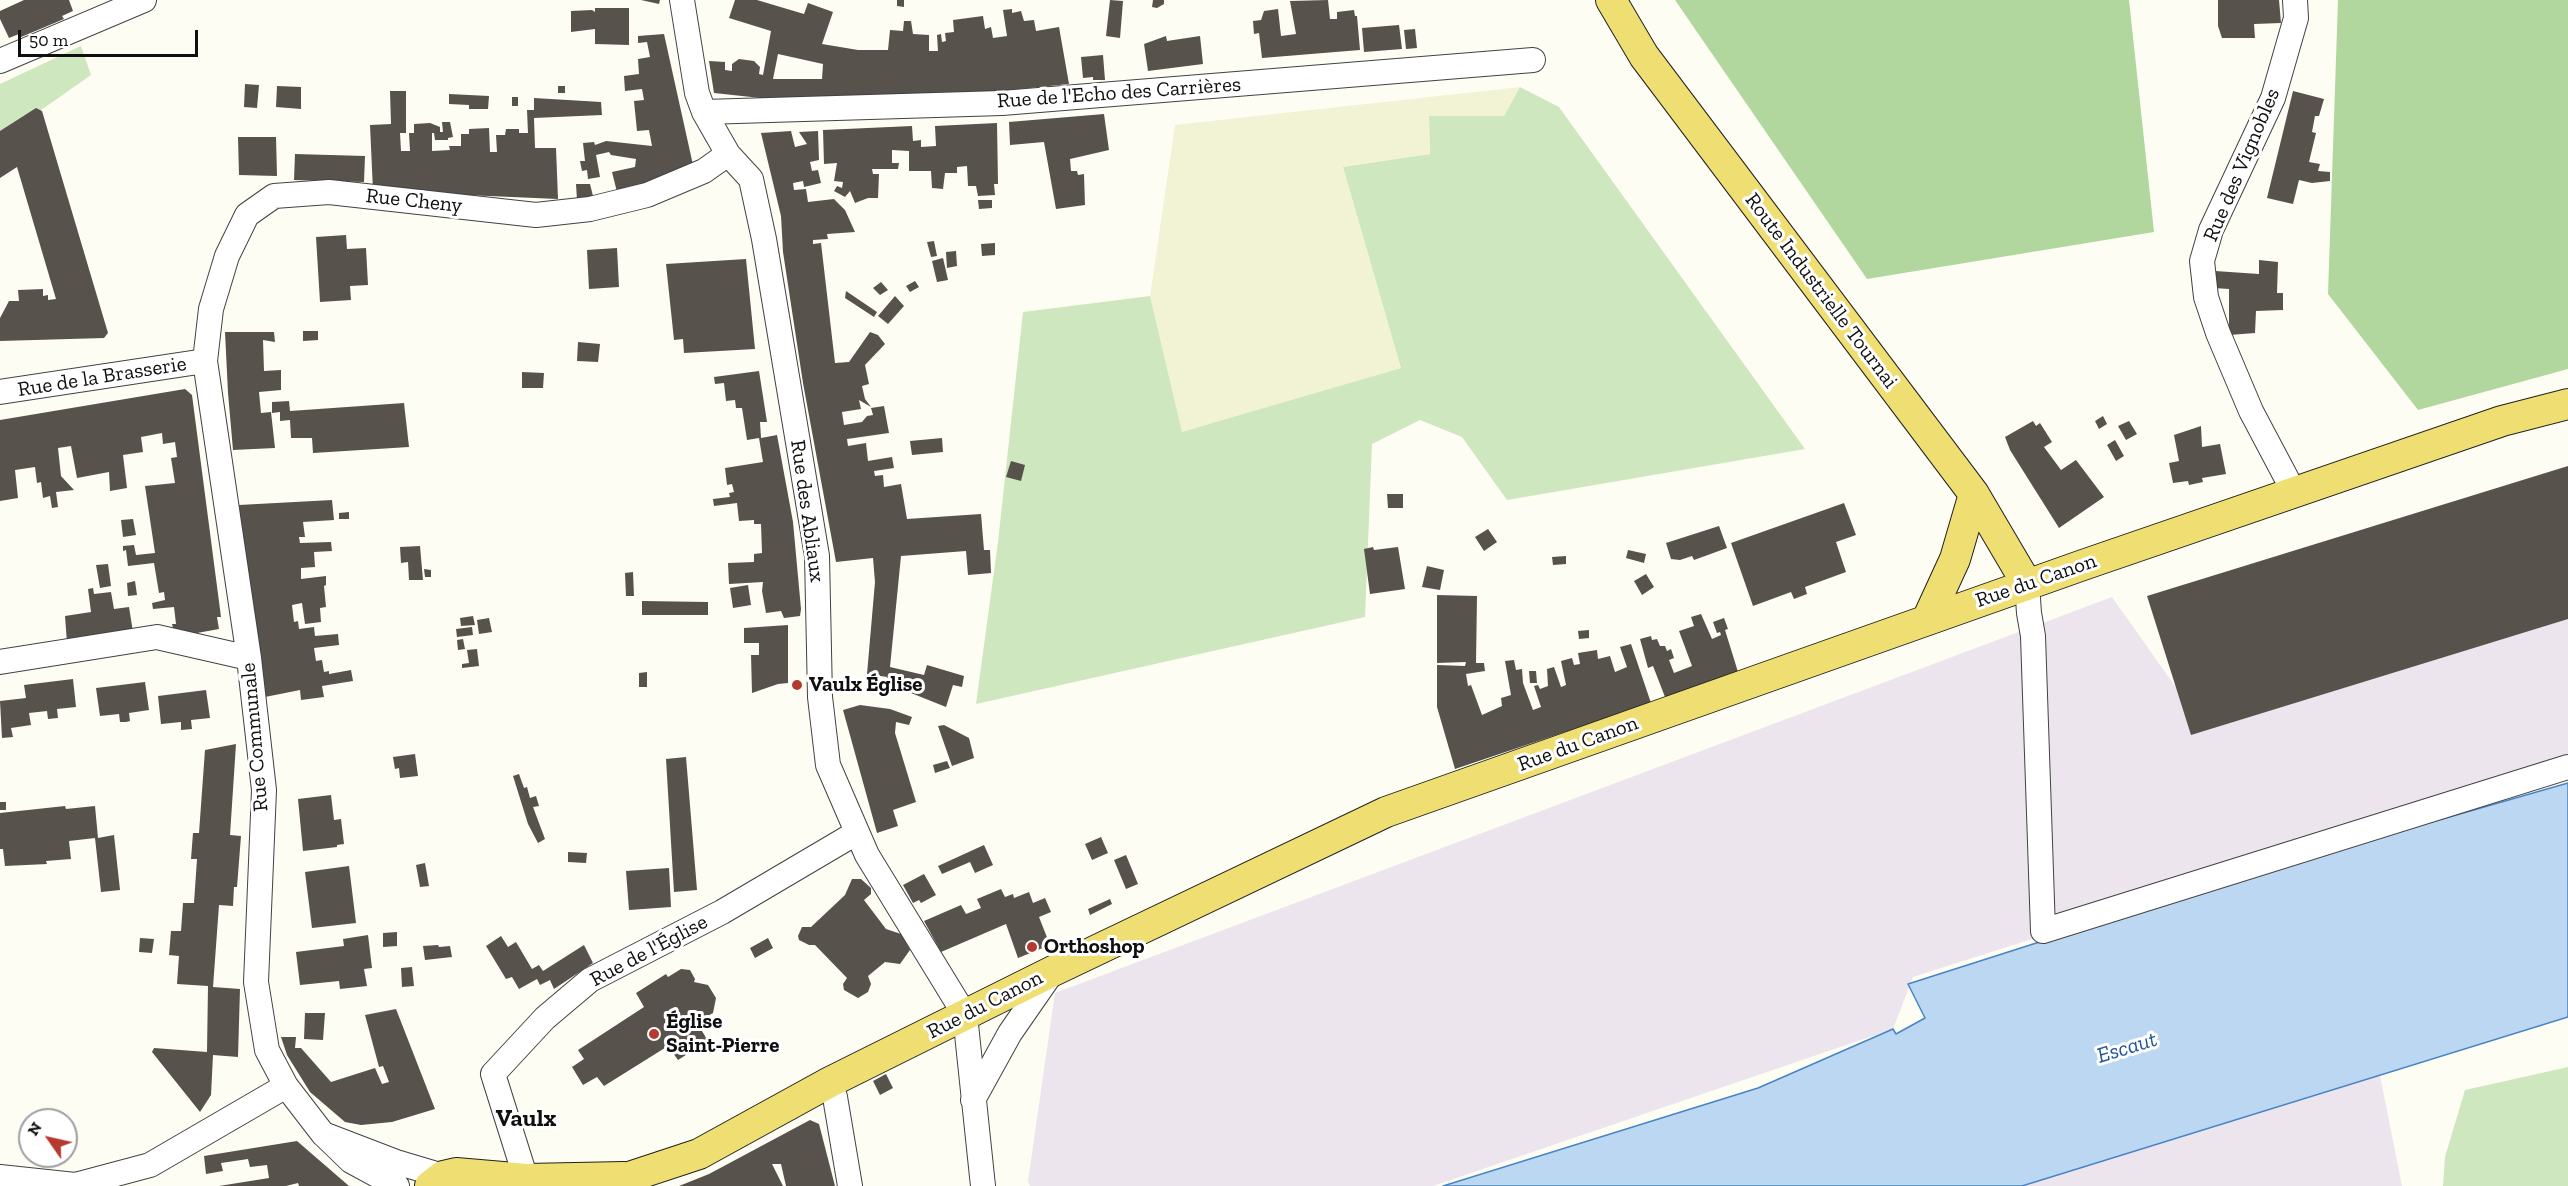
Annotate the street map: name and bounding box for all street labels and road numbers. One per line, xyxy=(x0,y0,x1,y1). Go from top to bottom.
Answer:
street label: Rue de l'Echo des Carrières xyxy=(996,72,1242,114)
street label: Rue des Vignobles xyxy=(2198,85,2286,245)
street label: Rue Cheny xyxy=(365,183,463,219)
street label: Route Industrielle Tournai xyxy=(1739,188,1903,394)
street label: Rue de la Brasserie xyxy=(16,351,188,403)
street label: Rue des Abliaux xyxy=(785,438,829,584)
street label: Rue du Canon xyxy=(1972,549,2100,613)
street label: Rue Communale xyxy=(236,661,274,813)
street label: Rue du Canon xyxy=(1514,711,1642,777)
street label: Rue de l'Église xyxy=(586,910,712,992)
street label: Rue du Canon xyxy=(923,965,1047,1045)

